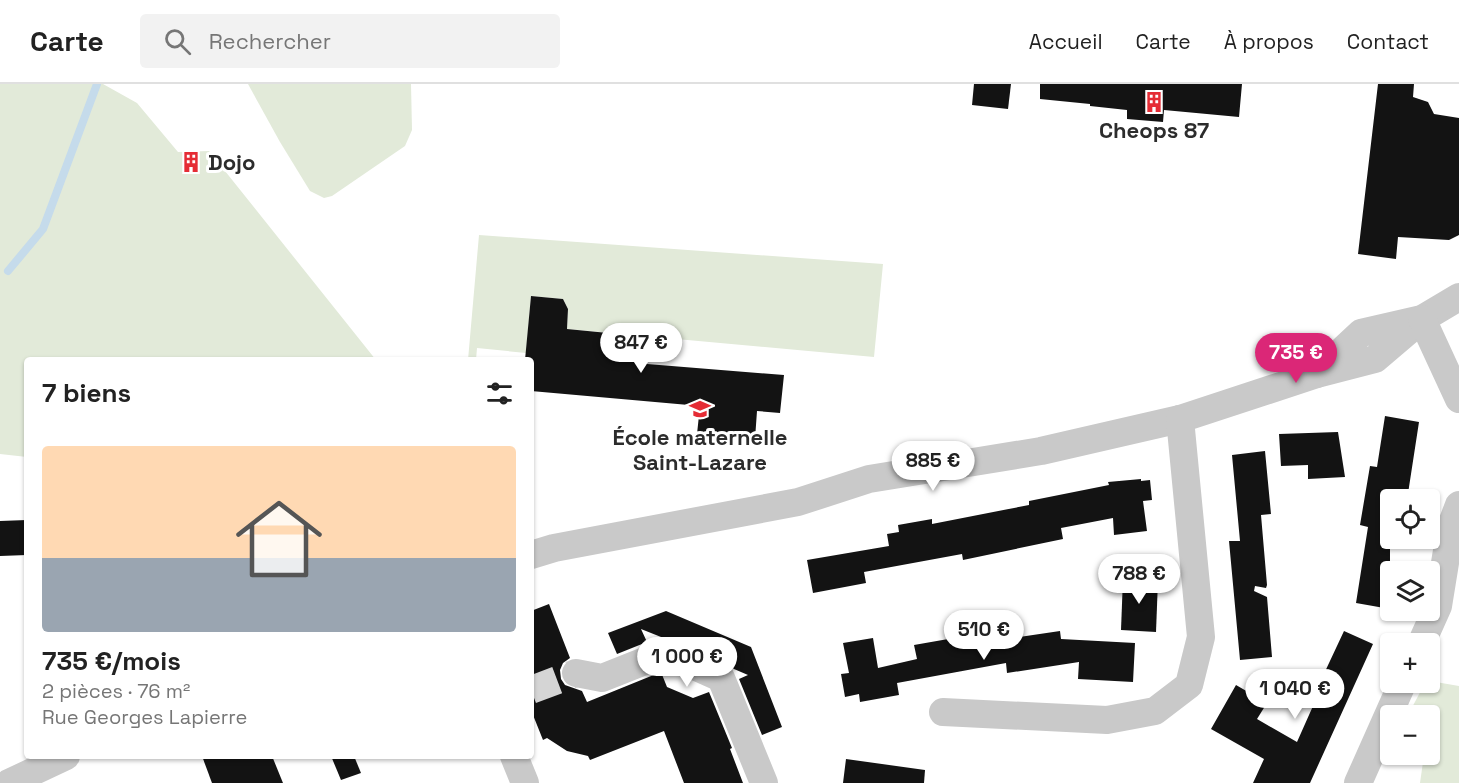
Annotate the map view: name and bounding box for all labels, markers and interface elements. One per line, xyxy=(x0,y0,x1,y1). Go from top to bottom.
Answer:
search box xyxy=(140,14,560,68)
text: Carte xyxy=(30,23,104,59)
icon: search xyxy=(161,25,194,58)
text: Rechercher xyxy=(209,27,331,55)
text: Accueil xyxy=(1029,28,1103,55)
text: Carte xyxy=(1136,28,1191,55)
text: À propos xyxy=(1224,28,1314,55)
text: Contact xyxy=(1347,28,1429,55)
building icon: Cheops 87 xyxy=(1142,90,1166,114)
place label: Cheops 87 xyxy=(1099,116,1209,144)
place label: Dojo xyxy=(208,148,255,176)
building icon: Dojo xyxy=(179,150,203,174)
pin: 847 € xyxy=(599,323,683,374)
text: 847 € xyxy=(614,329,668,355)
pin: 735 € xyxy=(1254,333,1338,384)
text: 735 € xyxy=(1269,339,1323,365)
text: 7 biens xyxy=(42,376,131,410)
icon: filters xyxy=(483,377,516,410)
school or university icon: École maternelle Saint-Lazare xyxy=(688,397,712,421)
place label: École maternelle Saint-Lazare xyxy=(612,423,788,476)
pin: 885 € xyxy=(891,441,975,492)
text: 885 € xyxy=(906,447,960,473)
icon: home xyxy=(225,485,333,593)
map controls xyxy=(1380,489,1440,765)
button: locate xyxy=(1380,489,1440,549)
pin: 788 € xyxy=(1097,554,1181,605)
text: 788 € xyxy=(1112,560,1166,586)
button: layers xyxy=(1380,561,1440,621)
pin: 510 € xyxy=(942,610,1026,661)
text: 510 € xyxy=(958,616,1010,642)
button: + xyxy=(1380,633,1440,693)
pin: 1 000 € xyxy=(632,637,742,688)
text: 1 000 € xyxy=(651,643,723,669)
text: 735 €/mois xyxy=(42,644,181,678)
pin: 1 040 € xyxy=(1240,669,1350,720)
text: 1 040 € xyxy=(1259,675,1331,701)
text: 2 pièces · 76 m² xyxy=(42,678,190,704)
text: Rue Georges Lapierre xyxy=(42,704,247,730)
button: − xyxy=(1380,705,1440,765)

